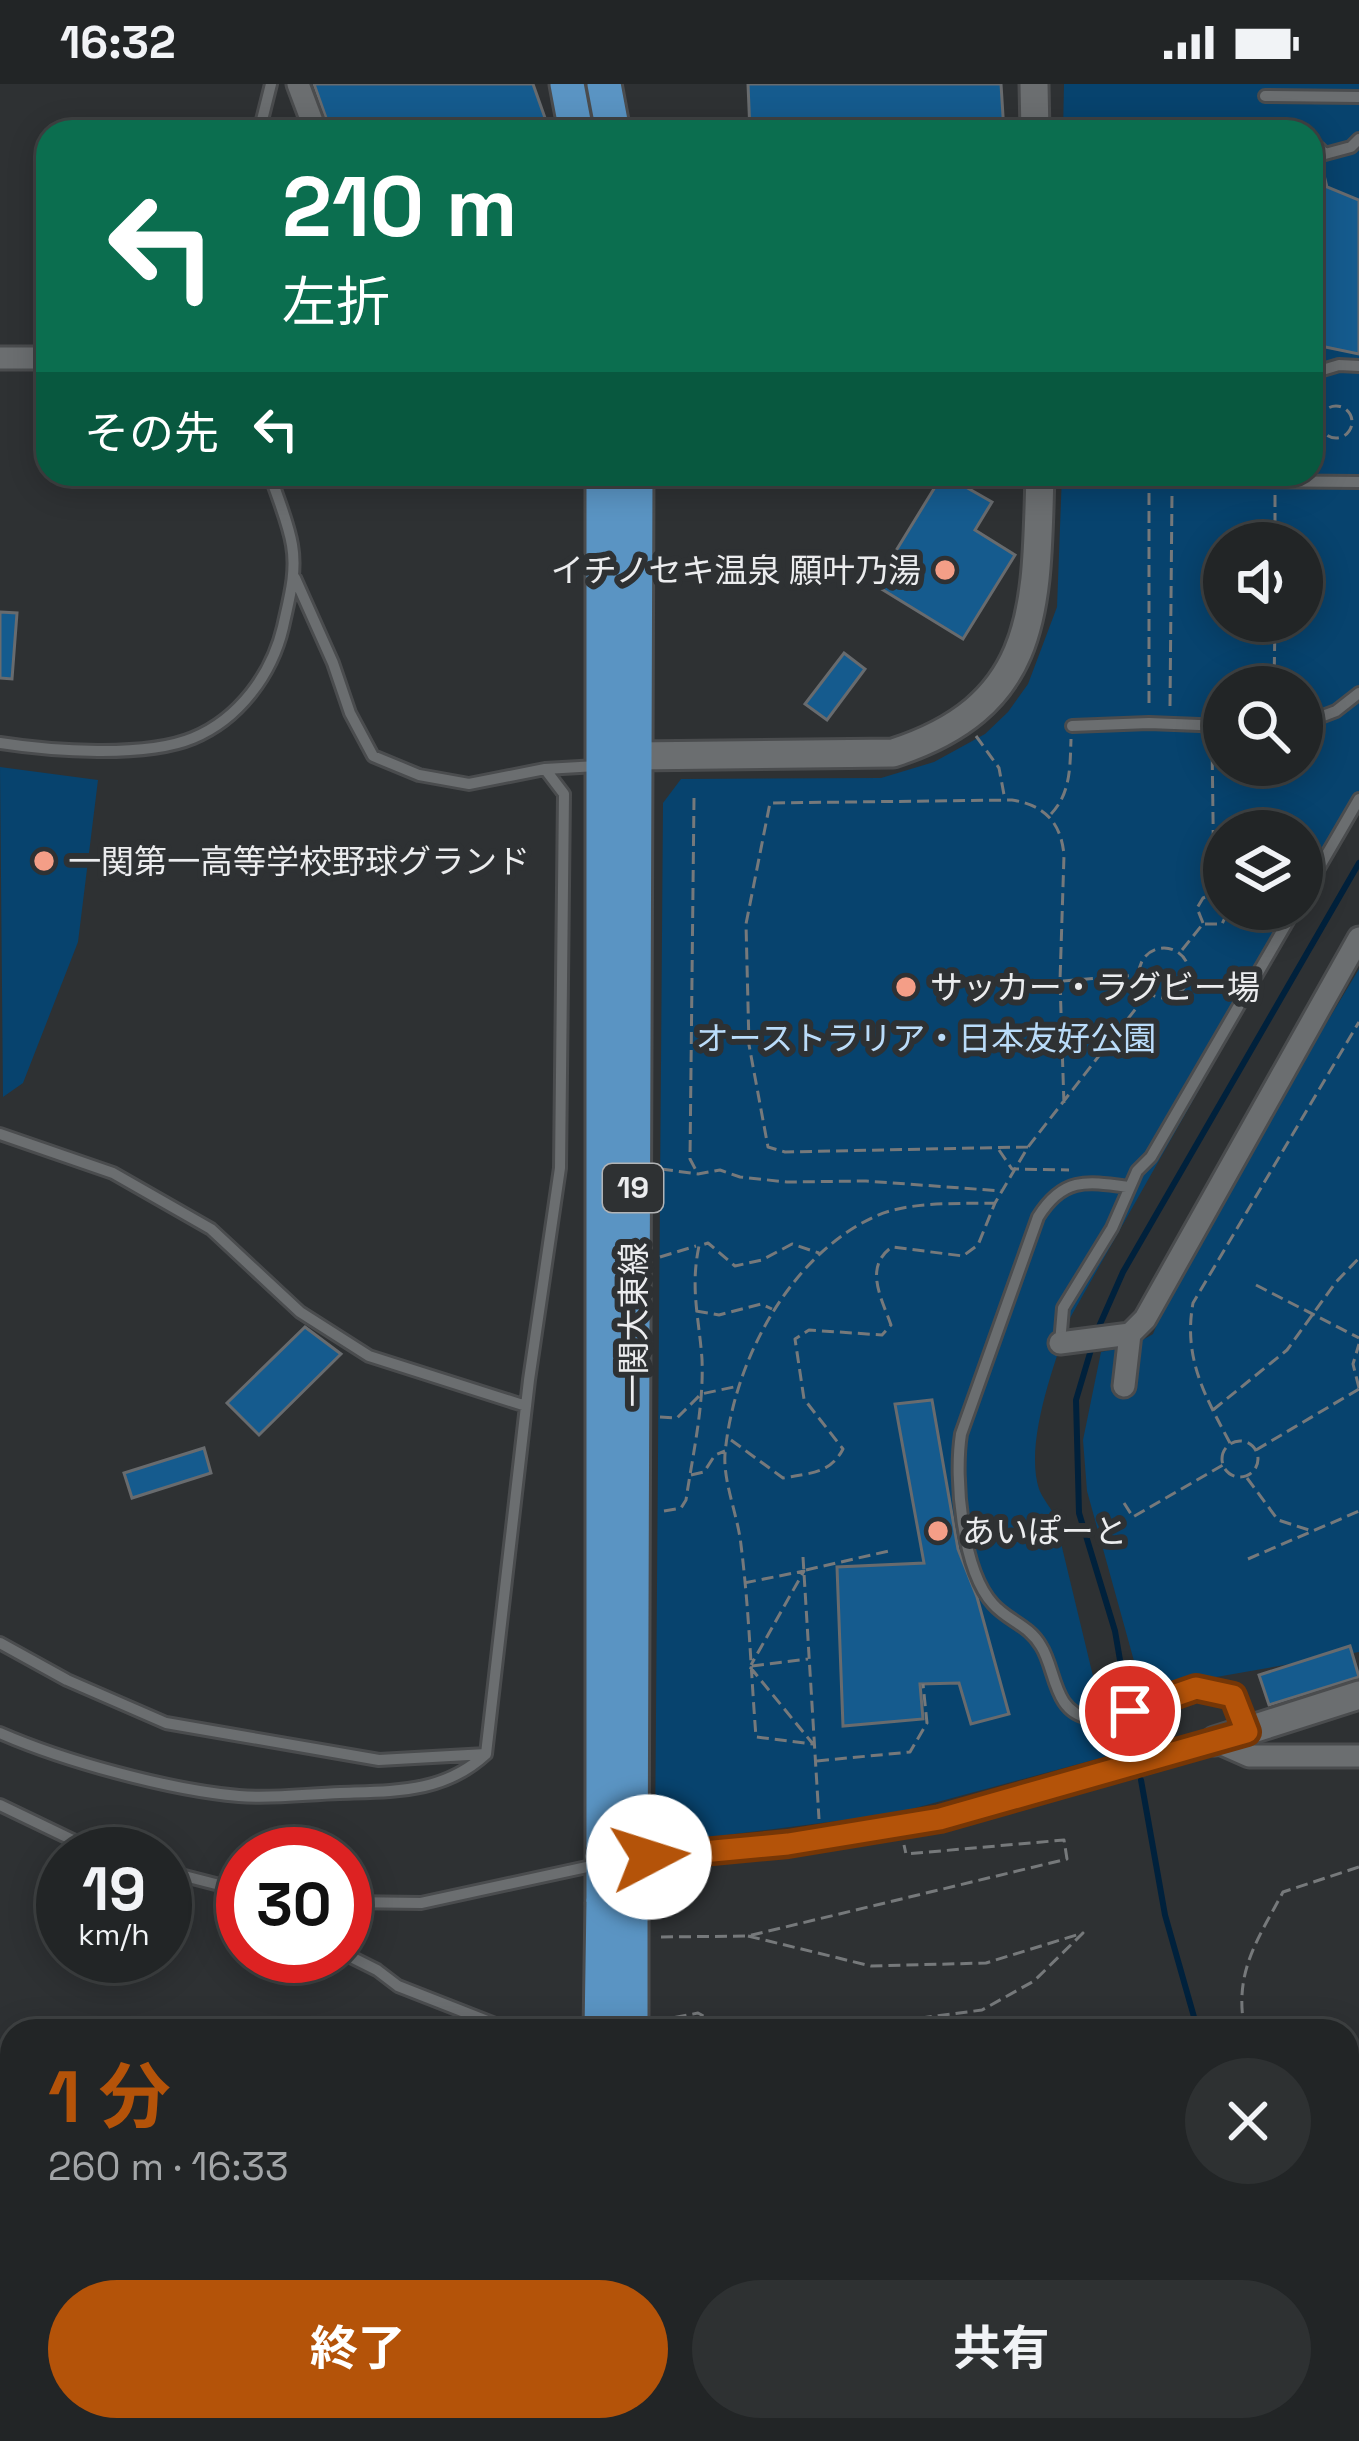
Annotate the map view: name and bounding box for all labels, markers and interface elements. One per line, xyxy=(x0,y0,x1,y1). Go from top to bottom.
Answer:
text: 16:32 xyxy=(60,14,176,71)
text: 210 m xyxy=(282,153,517,261)
icon: left xyxy=(84,168,240,324)
text: 左折 xyxy=(282,268,390,337)
icon: left xyxy=(243,396,309,462)
text: その先 xyxy=(84,405,219,462)
map controls xyxy=(1203,522,1323,930)
button: sound xyxy=(1203,522,1323,642)
place label: イチノセキ温泉 願叶乃湯 xyxy=(551,550,921,592)
marker: イチノセキ温泉 願叶乃湯 xyxy=(932,557,958,583)
button: search xyxy=(1203,666,1323,786)
button: layers xyxy=(1203,810,1323,930)
place label: 一関第一高等学校野球グランド xyxy=(68,841,530,883)
marker: 一関第一高等学校野球グランド xyxy=(31,848,57,874)
place label: サッカー・ラグビー場 xyxy=(930,967,1260,1009)
marker: サッカー・ラグビー場 xyxy=(893,974,919,1000)
park label: オーストラリア・日本友好公園 xyxy=(696,1018,1156,1060)
road number: 19 xyxy=(603,1164,663,1212)
street label: 一関大東線 xyxy=(613,1243,655,1408)
place label: あいぽーと xyxy=(962,1511,1127,1553)
marker: あいぽーと xyxy=(925,1518,951,1544)
pin xyxy=(1079,1660,1181,1762)
icon: arrive xyxy=(1097,1678,1163,1744)
position arrow xyxy=(586,1794,712,1920)
speed limit sign: 30 xyxy=(216,1827,372,1983)
text: 19 xyxy=(82,1851,146,1928)
text: km/h xyxy=(78,1915,150,1954)
text: 1 分 xyxy=(48,2051,171,2143)
button: close xyxy=(1185,2058,1311,2184)
text: 260 m · 16:33 xyxy=(48,2142,288,2191)
button: 終了 xyxy=(48,2280,668,2418)
button: 共有 xyxy=(692,2280,1311,2418)

